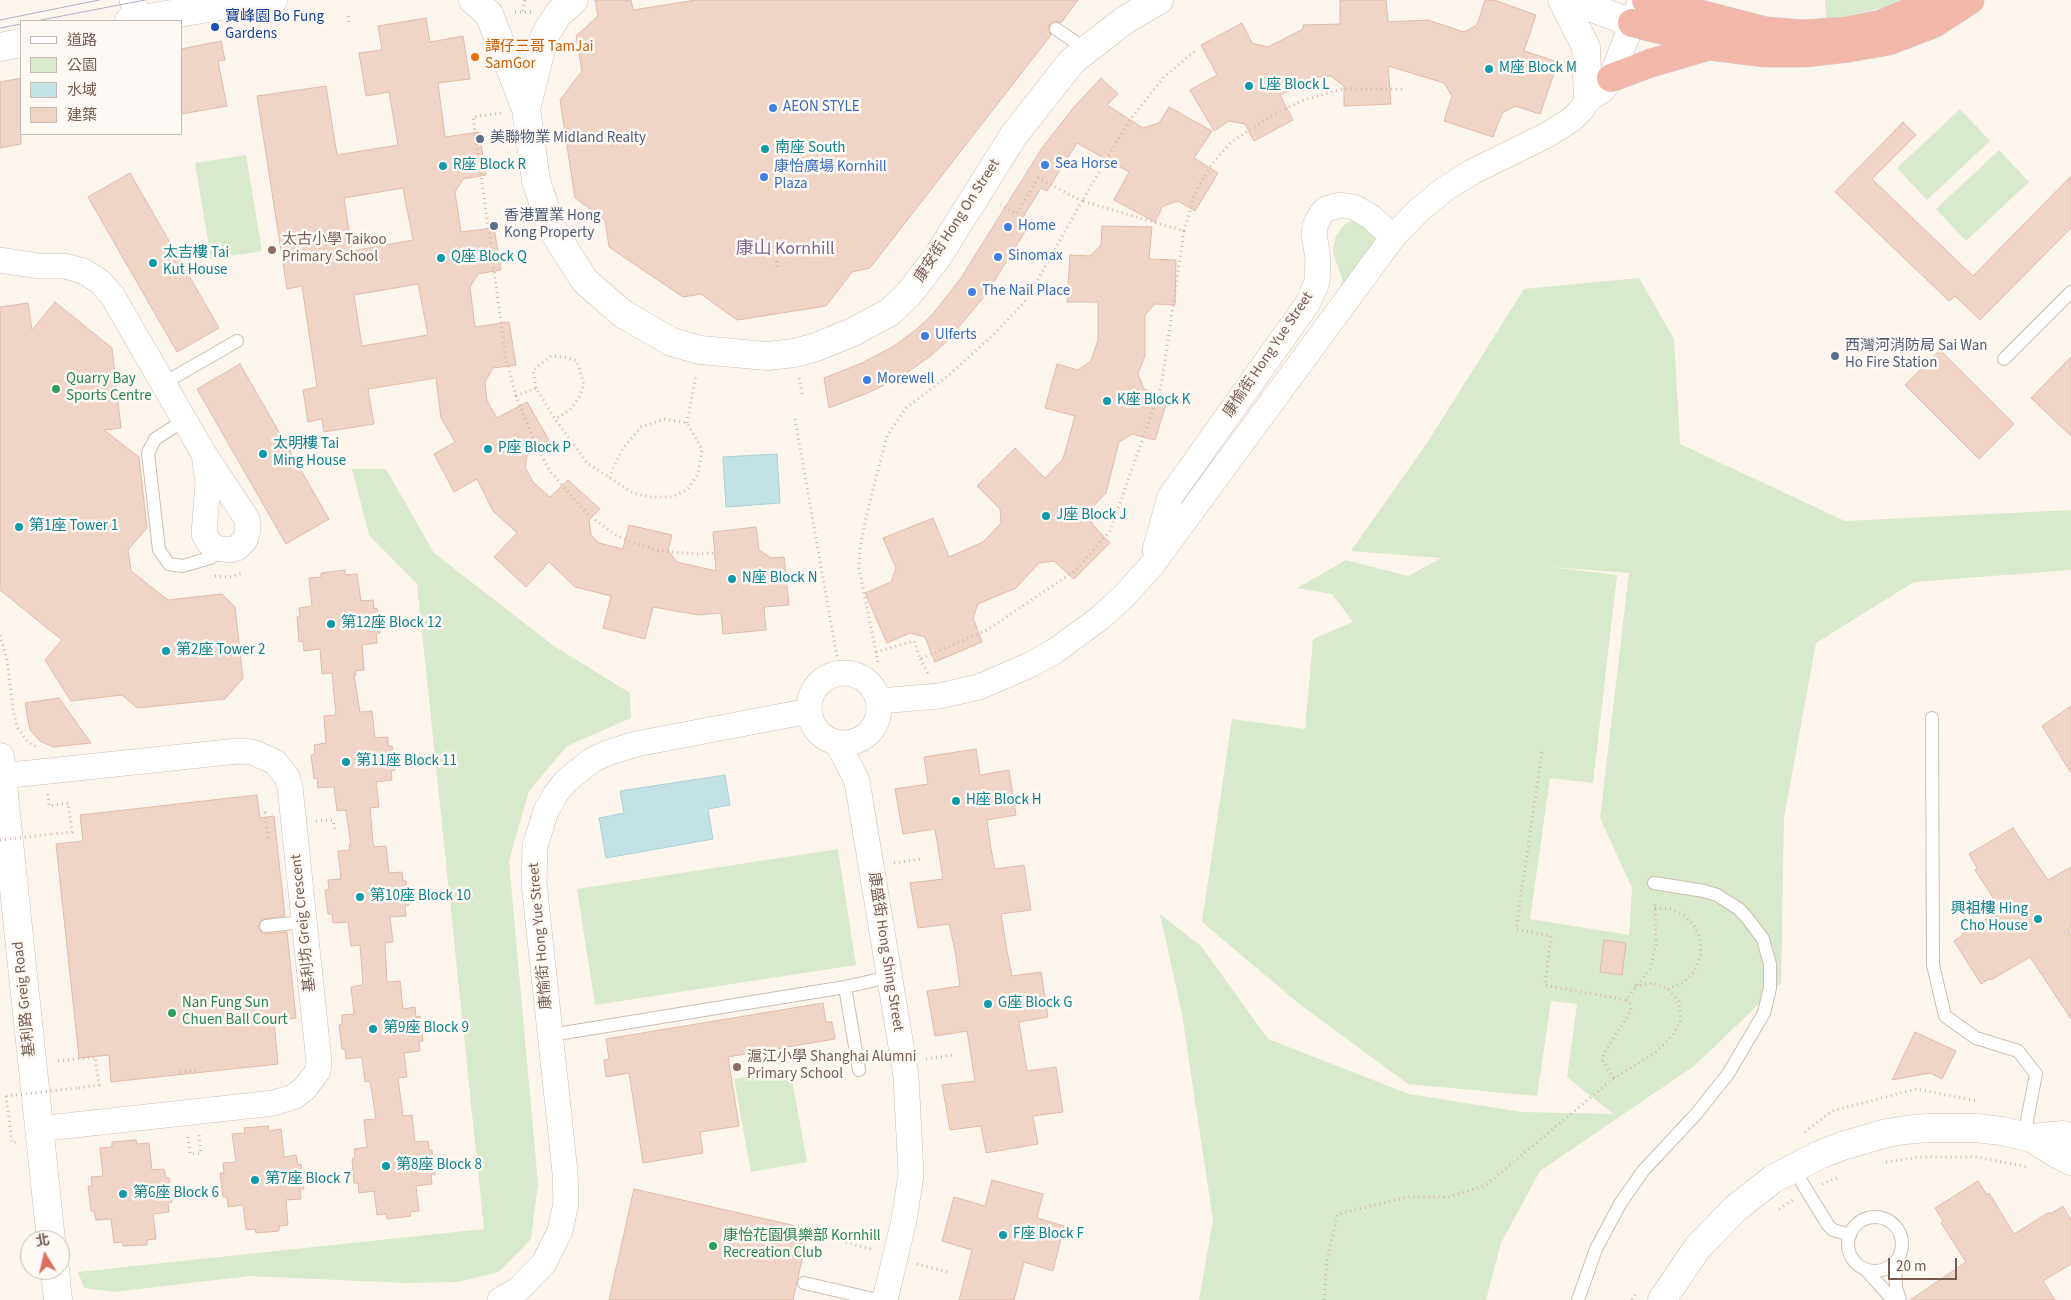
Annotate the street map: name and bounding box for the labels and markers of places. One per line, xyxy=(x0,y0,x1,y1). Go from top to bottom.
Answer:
place label: 寶峰園 Bo Fung Gardens xyxy=(225,9,324,44)
marker: 寶峰園 Bo Fung Gardens xyxy=(209,21,221,33)
place label: 譚仔三哥 TamJai SamGor xyxy=(485,39,593,74)
marker: 譚仔三哥 TamJai SamGor xyxy=(469,51,481,63)
place label: M座 Block M xyxy=(1499,60,1577,78)
marker: M座 Block M xyxy=(1483,63,1495,75)
place label: L座 Block L xyxy=(1259,77,1330,95)
marker: L座 Block L xyxy=(1243,80,1255,92)
place label: AEON STYLE xyxy=(783,99,860,117)
marker: AEON STYLE xyxy=(767,102,779,114)
place label: 美聯物業 Midland Realty xyxy=(490,130,646,148)
marker: 美聯物業 Midland Realty xyxy=(474,133,486,145)
place label: 南座 South xyxy=(775,140,846,158)
marker: 南座 South xyxy=(759,143,771,155)
place label: Sea Horse xyxy=(1055,156,1118,174)
place label: R座 Block R xyxy=(453,157,526,175)
place label: 康怡廣場 Kornhill Plaza xyxy=(774,159,887,194)
marker: Sea Horse xyxy=(1039,159,1051,171)
marker: R座 Block R xyxy=(437,160,449,172)
marker: 康怡廣場 Kornhill Plaza xyxy=(758,171,770,183)
place label: 香港置業 Hong Kong Property xyxy=(504,208,601,243)
place label: Home xyxy=(1018,218,1056,236)
marker: 香港置業 Hong Kong Property xyxy=(488,220,500,232)
marker: Home xyxy=(1002,221,1014,233)
place label: 太古小學 Taikoo Primary School xyxy=(282,232,387,267)
marker: 太古小學 Taikoo Primary School xyxy=(266,244,278,256)
place label: 太吉樓 Tai Kut House xyxy=(163,245,229,280)
place label: Sinomax xyxy=(1008,248,1063,266)
place label: Q座 Block Q xyxy=(451,249,527,267)
marker: Sinomax xyxy=(992,251,1004,263)
marker: Q座 Block Q xyxy=(435,252,447,264)
marker: 太吉樓 Tai Kut House xyxy=(147,257,159,269)
place label: The Nail Place xyxy=(982,283,1070,301)
marker: The Nail Place xyxy=(966,286,978,298)
place label: Ulferts xyxy=(935,327,977,345)
marker: Ulferts xyxy=(919,330,931,342)
place label: 西灣河消防局 Sai Wan Ho Fire Station xyxy=(1845,338,1988,373)
marker: 西灣河消防局 Sai Wan Ho Fire Station xyxy=(1829,350,1841,362)
place label: Quarry Bay Sports Centre xyxy=(66,371,152,406)
place label: Morewell xyxy=(877,371,934,389)
marker: Morewell xyxy=(861,374,873,386)
marker: Quarry Bay Sports Centre xyxy=(50,383,62,395)
place label: K座 Block K xyxy=(1117,392,1190,410)
marker: K座 Block K xyxy=(1101,395,1113,407)
place label: 太明樓 Tai Ming House xyxy=(273,436,346,471)
place label: P座 Block P xyxy=(498,440,571,458)
marker: P座 Block P xyxy=(482,443,494,455)
marker: 太明樓 Tai Ming House xyxy=(257,448,269,460)
place label: J座 Block J xyxy=(1056,507,1126,525)
marker: J座 Block J xyxy=(1040,510,1052,522)
place label: 第1座 Tower 1 xyxy=(29,518,118,536)
marker: 第1座 Tower 1 xyxy=(13,521,25,533)
place label: N座 Block N xyxy=(742,570,817,588)
marker: N座 Block N xyxy=(726,573,738,585)
place label: 第12座 Block 12 xyxy=(341,615,442,633)
marker: 第12座 Block 12 xyxy=(325,618,337,630)
place label: 第2座 Tower 2 xyxy=(176,642,265,660)
marker: 第2座 Tower 2 xyxy=(160,645,172,657)
place label: 第11座 Block 11 xyxy=(356,753,457,771)
marker: 第11座 Block 11 xyxy=(340,756,352,768)
place label: H座 Block H xyxy=(966,792,1042,810)
marker: H座 Block H xyxy=(950,795,962,807)
place label: 第10座 Block 10 xyxy=(370,888,471,906)
marker: 第10座 Block 10 xyxy=(354,891,366,903)
place label: 興祖樓 Hing Cho House xyxy=(1951,901,2028,936)
marker: 興祖樓 Hing Cho House xyxy=(2032,913,2044,925)
place label: Nan Fung Sun Chuen Ball Court xyxy=(182,995,288,1030)
place label: G座 Block G xyxy=(998,995,1073,1013)
marker: G座 Block G xyxy=(982,998,994,1010)
marker: Nan Fung Sun Chuen Ball Court xyxy=(166,1007,178,1019)
place label: 第9座 Block 9 xyxy=(383,1020,469,1038)
marker: 第9座 Block 9 xyxy=(367,1023,379,1035)
place label: 滬江小學 Shanghai Alumni Primary School xyxy=(747,1049,916,1084)
marker: 滬江小學 Shanghai Alumni Primary School xyxy=(731,1061,743,1073)
place label: 第8座 Block 8 xyxy=(396,1157,482,1175)
marker: 第8座 Block 8 xyxy=(380,1160,392,1172)
place label: 第7座 Block 7 xyxy=(265,1171,351,1189)
marker: 第7座 Block 7 xyxy=(249,1174,261,1186)
place label: 第6座 Block 6 xyxy=(133,1185,219,1203)
marker: 第6座 Block 6 xyxy=(117,1188,129,1200)
place label: F座 Block F xyxy=(1013,1226,1084,1244)
place label: 康怡花園俱樂部 Kornhill Recreation Club xyxy=(723,1228,881,1263)
marker: F座 Block F xyxy=(997,1229,1009,1241)
marker: 康怡花園俱樂部 Kornhill Recreation Club xyxy=(707,1240,719,1252)

